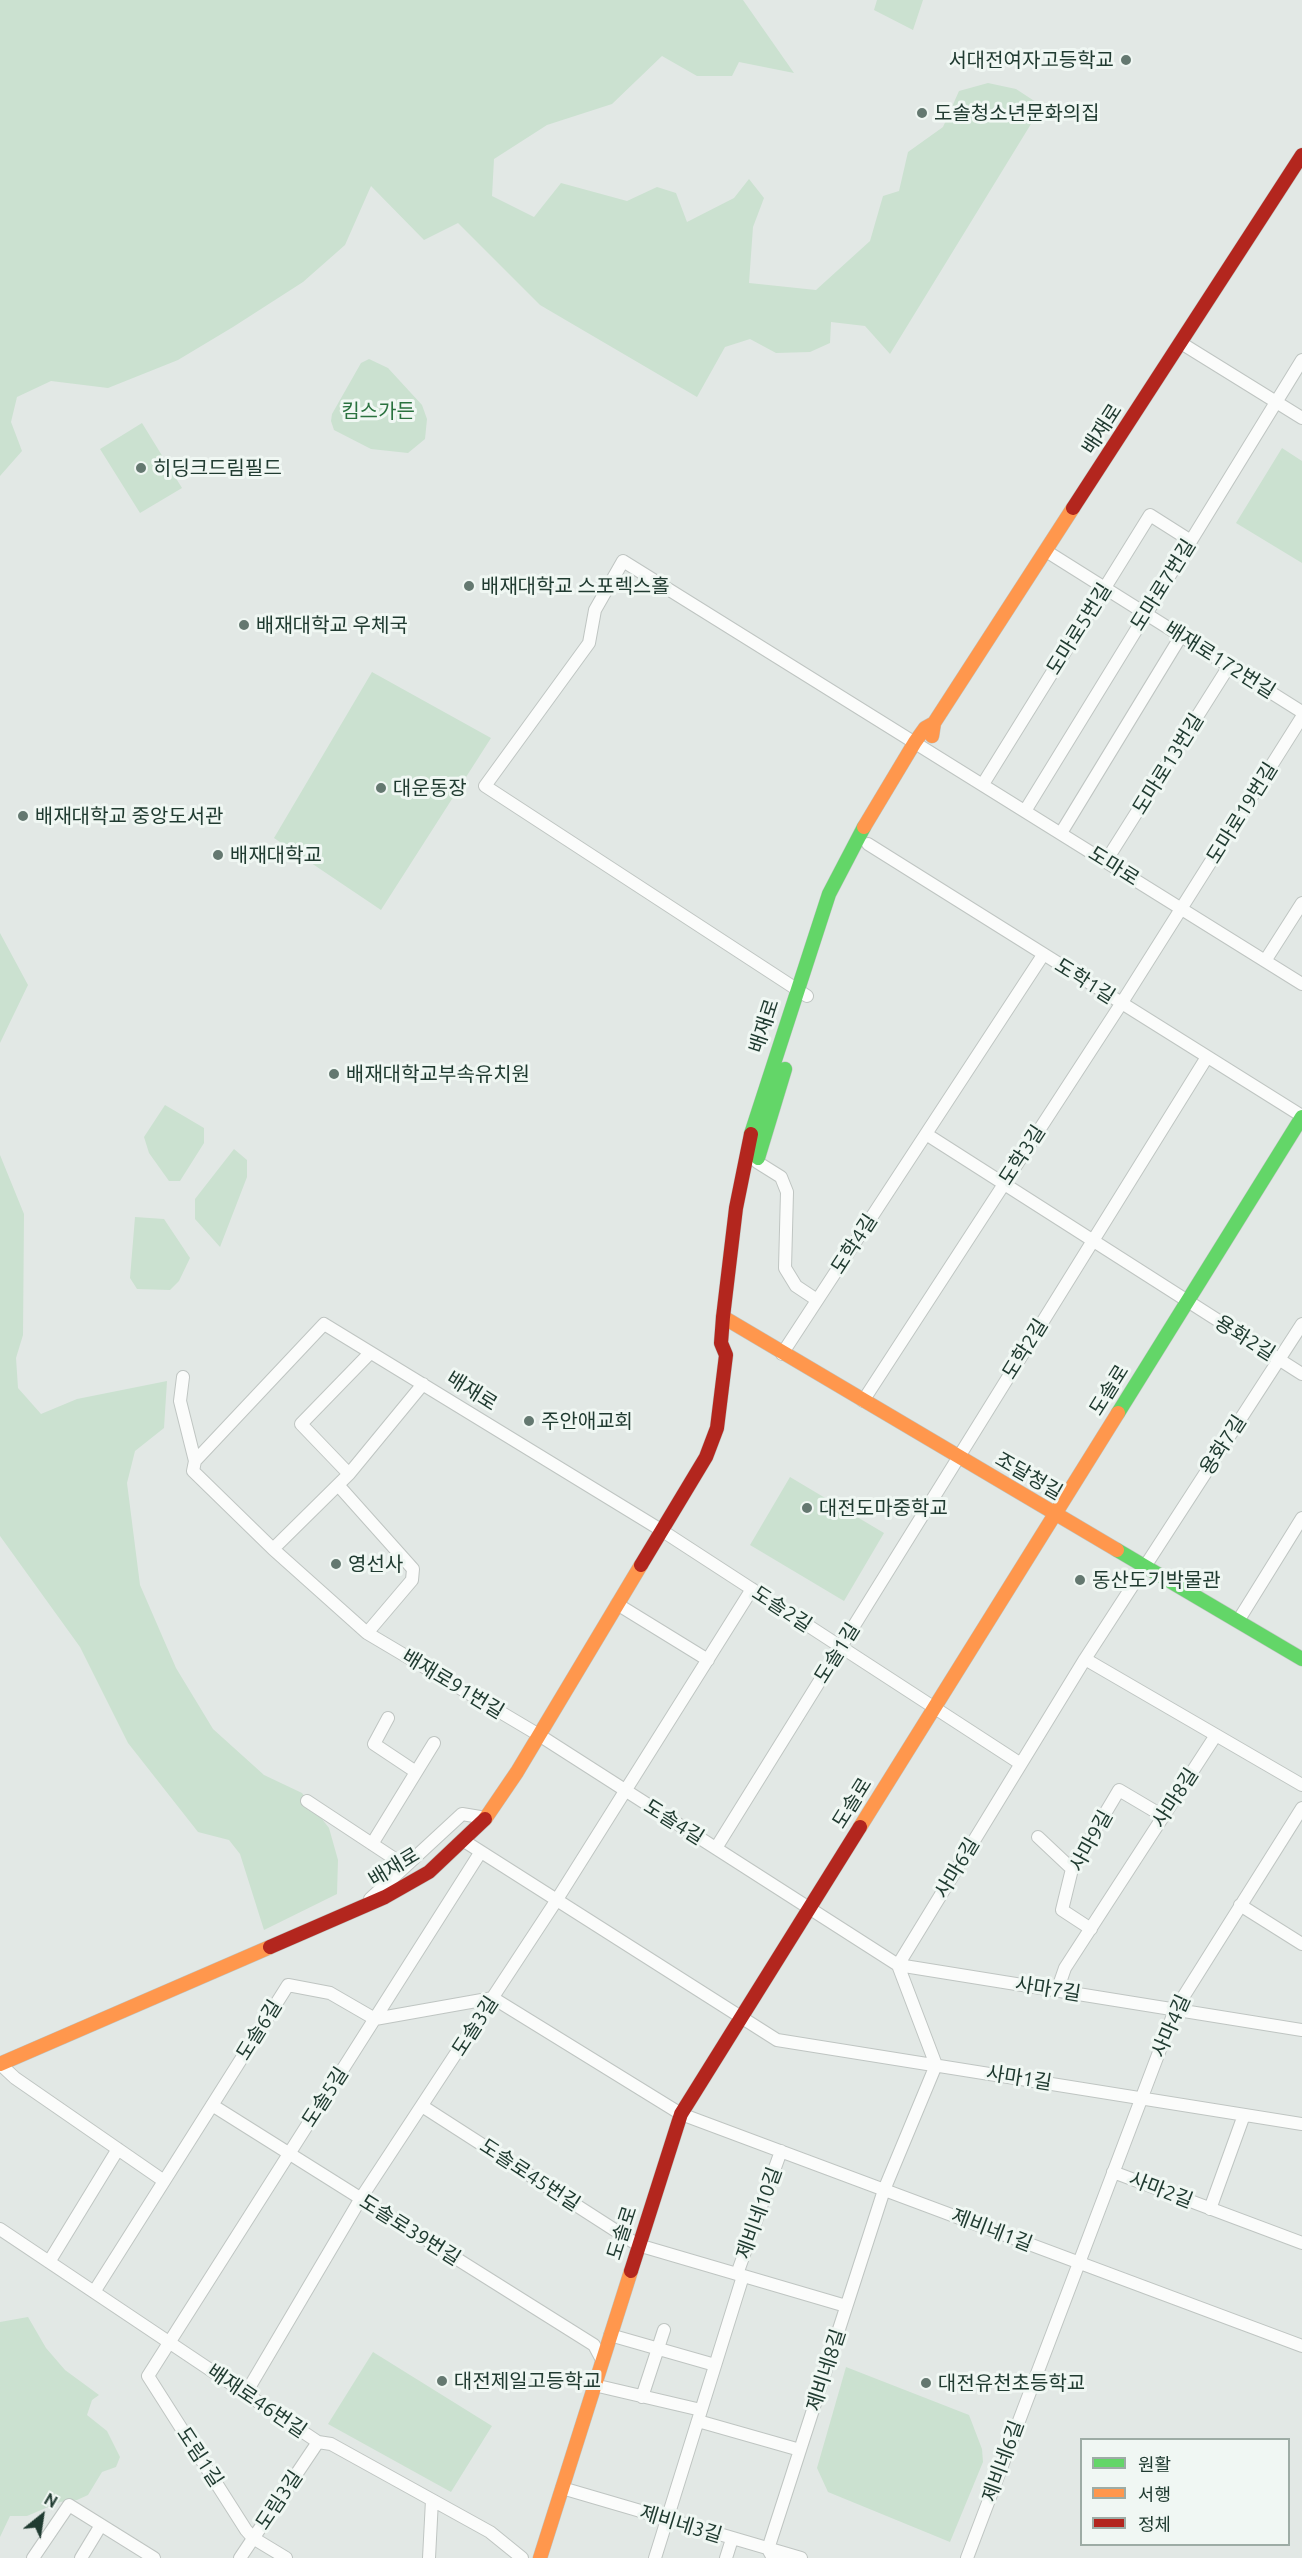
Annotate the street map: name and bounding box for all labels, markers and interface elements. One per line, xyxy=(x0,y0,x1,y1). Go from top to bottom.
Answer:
place label: 서대전여자고등학교 xyxy=(948,48,1114,72)
marker: 서대전여자고등학교 xyxy=(1119,53,1133,67)
place label: 도솔청소년문화의집 xyxy=(934,101,1100,125)
marker: 도솔청소년문화의집 xyxy=(915,106,929,120)
park label: 킴스가든 xyxy=(341,399,415,423)
street label: 배재로 xyxy=(1077,399,1127,459)
place label: 히딩크드림필드 xyxy=(153,456,282,480)
marker: 히딩크드림필드 xyxy=(134,461,148,475)
street label: 도마로7번길 xyxy=(1125,535,1201,635)
place label: 배재대학교 스포렉스홀 xyxy=(481,574,670,598)
marker: 배재대학교 스포렉스홀 xyxy=(462,579,476,593)
street label: 도마로5번길 xyxy=(1041,579,1117,679)
place label: 배재대학교 우체국 xyxy=(256,613,408,637)
street label: 배재로172번길 xyxy=(1160,616,1280,704)
marker: 배재대학교 우체국 xyxy=(237,618,251,632)
street label: 도마로13번길 xyxy=(1127,709,1209,819)
street label: 도마로19번길 xyxy=(1201,758,1283,868)
place label: 대운동장 xyxy=(393,776,467,800)
marker: 대운동장 xyxy=(374,781,388,795)
place label: 배재대학교 중앙도서관 xyxy=(35,804,224,828)
marker: 배재대학교 중앙도서관 xyxy=(16,809,30,823)
street label: 도마로 xyxy=(1084,841,1144,891)
place label: 배재대학교 xyxy=(230,843,322,867)
marker: 배재대학교 xyxy=(211,848,225,862)
street label: 도학1길 xyxy=(1050,953,1120,1009)
street label: 배재로 xyxy=(744,996,784,1056)
place label: 배재대학교부속유치원 xyxy=(346,1062,530,1086)
marker: 배재대학교부속유치원 xyxy=(327,1067,341,1081)
street label: 도학3길 xyxy=(994,1121,1050,1189)
street label: 도학4길 xyxy=(826,1210,882,1278)
street label: 용화2길 xyxy=(1210,1310,1280,1366)
street label: 도학2길 xyxy=(997,1314,1053,1384)
street label: 도솔로 xyxy=(1084,1360,1134,1420)
street label: 배재로 xyxy=(442,1366,502,1416)
place label: 주안애교회 xyxy=(541,1409,633,1433)
street label: 용화7길 xyxy=(1195,1411,1251,1479)
marker: 주안애교회 xyxy=(522,1414,536,1428)
street label: 조달청길 xyxy=(991,1447,1067,1505)
place label: 대전도마중학교 xyxy=(819,1496,948,1520)
marker: 대전도마중학교 xyxy=(800,1501,814,1515)
place label: 영선사 xyxy=(348,1552,403,1576)
marker: 영선사 xyxy=(329,1557,343,1571)
place label: 동산도기박물관 xyxy=(1092,1568,1221,1592)
marker: 동산도기박물관 xyxy=(1073,1573,1087,1587)
street label: 도솔2길 xyxy=(748,1581,816,1637)
street label: 도솔1길 xyxy=(809,1618,865,1688)
street label: 배재로91번길 xyxy=(398,1644,508,1724)
street label: 사마8길 xyxy=(1147,1764,1203,1832)
street label: 도솔로 xyxy=(827,1773,877,1833)
street label: 도솔4길 xyxy=(639,1794,709,1850)
street label: 사마9길 xyxy=(1064,1806,1118,1876)
street label: 사마6길 xyxy=(930,1833,984,1903)
street label: 배재로 xyxy=(364,1842,424,1892)
street label: 사마7길 xyxy=(1013,1972,1083,2006)
street label: 사마4길 xyxy=(1147,1991,1195,2061)
street label: 도솔3길 xyxy=(447,1992,503,2060)
street label: 도솔6길 xyxy=(231,1995,287,2065)
street label: 사마1길 xyxy=(984,2061,1054,2095)
street label: 도솔5길 xyxy=(297,2063,353,2131)
street label: 도솔로45번길 xyxy=(475,2134,585,2216)
street label: 제비네10길 xyxy=(731,2164,787,2262)
street label: 사마2길 xyxy=(1126,2167,1196,2213)
street label: 도솔로39번길 xyxy=(355,2189,465,2271)
street label: 도솔로 xyxy=(602,2203,642,2263)
street label: 제비네1길 xyxy=(948,2204,1036,2256)
street label: 제비네8길 xyxy=(801,2326,851,2414)
street label: 배재로46번길 xyxy=(203,2359,311,2443)
place label: 대전제일고등학교 xyxy=(454,2369,601,2393)
place label: 대전유천초등학교 xyxy=(938,2371,1085,2395)
marker: 대전제일고등학교 xyxy=(435,2374,449,2388)
marker: 대전유천초등학교 xyxy=(919,2376,933,2390)
street label: 제비네6길 xyxy=(977,2417,1029,2505)
street label: 도림1길 xyxy=(172,2423,228,2491)
legend xyxy=(1080,2438,1290,2546)
text: 원활 xyxy=(1138,2454,1171,2474)
street label: 도림3길 xyxy=(250,2466,308,2534)
text: 서행 xyxy=(1138,2484,1171,2504)
north arrow xyxy=(12,2486,72,2546)
text: N xyxy=(41,2490,61,2511)
street label: 제비네3길 xyxy=(637,2500,725,2548)
text: 정체 xyxy=(1138,2514,1171,2534)

